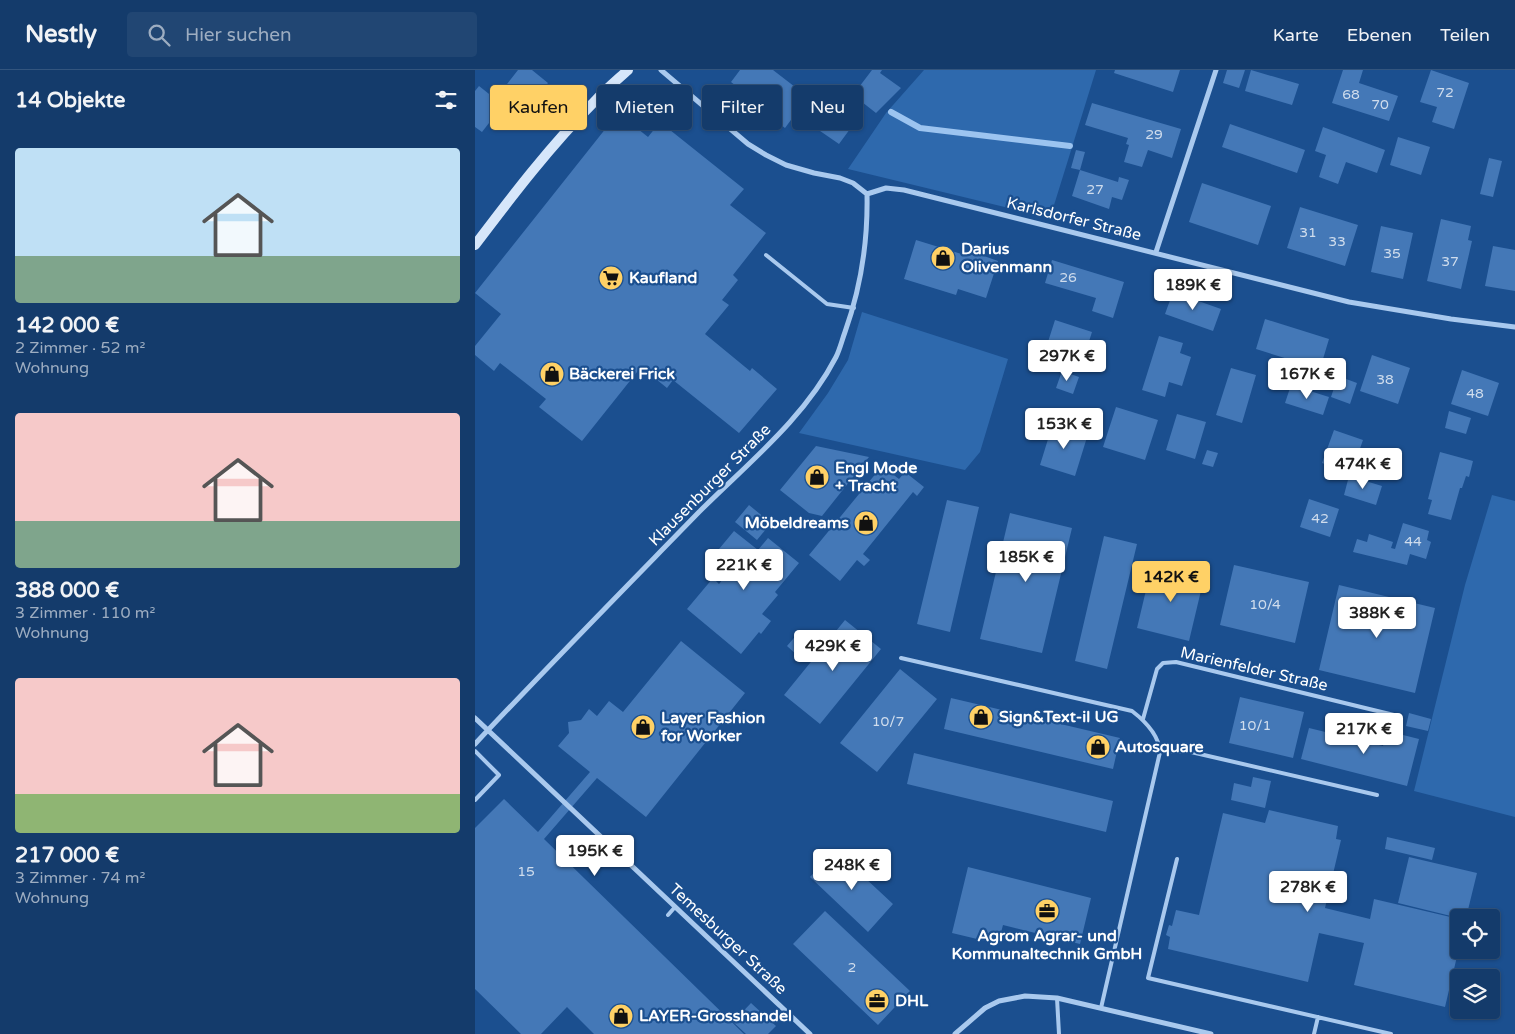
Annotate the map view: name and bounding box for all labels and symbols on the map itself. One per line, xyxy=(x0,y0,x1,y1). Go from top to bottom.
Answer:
house number: 72 xyxy=(1436,84,1454,101)
house number: 68 xyxy=(1342,86,1360,103)
house number: 70 xyxy=(1371,96,1389,113)
house number: 29 xyxy=(1145,126,1163,143)
house number: 27 xyxy=(1086,181,1104,198)
street label: Karlsdorfer Straße xyxy=(1005,193,1143,245)
house number: 31 xyxy=(1299,224,1317,241)
house number: 33 xyxy=(1328,233,1346,250)
place label: Darius Olivenmann xyxy=(961,239,1052,277)
shop icon: Darius Olivenmann xyxy=(930,245,956,271)
house number: 35 xyxy=(1383,245,1401,262)
house number: 37 xyxy=(1441,253,1459,270)
supermarket icon: Kaufland xyxy=(598,265,624,291)
place label: Kaufland xyxy=(629,268,697,288)
pin: 189K € xyxy=(1152,268,1234,311)
house number: 26 xyxy=(1059,269,1077,286)
pin: 297K € xyxy=(1026,340,1108,382)
pin: 167K € xyxy=(1266,358,1348,400)
shop icon: Bäckerei Frick xyxy=(539,361,565,387)
place label: Bäckerei Frick xyxy=(569,364,675,384)
house number: 38 xyxy=(1376,371,1394,388)
house number: 48 xyxy=(1466,385,1484,402)
pin: 153K € xyxy=(1023,408,1105,450)
street label: Klausenburger Straße xyxy=(645,420,775,550)
pin: 474K € xyxy=(1322,448,1404,490)
place label: Engl Mode + Tracht xyxy=(835,458,917,496)
shop icon: Engl Mode + Tracht xyxy=(804,464,830,490)
shop icon: Möbeldreams xyxy=(853,510,879,536)
house number: 42 xyxy=(1311,510,1329,527)
place label: Möbeldreams xyxy=(745,513,849,533)
house number: 44 xyxy=(1404,533,1422,550)
pin: 185K € xyxy=(985,540,1067,583)
pin: 221K € xyxy=(703,548,785,591)
pin: 142K € xyxy=(1130,560,1212,603)
house number: 10/4 xyxy=(1249,596,1281,613)
pin: 388K € xyxy=(1336,596,1418,639)
pin: 429K € xyxy=(792,630,874,672)
street label: Marienfelder Straße xyxy=(1178,642,1330,696)
shop icon: Sign&Text-il UG xyxy=(968,704,994,730)
place label: Sign&Text-il UG xyxy=(999,707,1119,727)
place label: Layer Fashion for Worker xyxy=(660,708,765,746)
pin: 217K € xyxy=(1323,712,1405,755)
house number: 10/7 xyxy=(872,713,904,730)
shop icon: Layer Fashion for Worker xyxy=(630,714,656,740)
house number: 10/1 xyxy=(1239,717,1271,734)
shop icon: Autosquare xyxy=(1085,734,1111,760)
place label: Autosquare xyxy=(1115,737,1204,757)
pin: 195K € xyxy=(554,834,636,877)
pin: 248K € xyxy=(811,848,893,891)
house number: 15 xyxy=(517,863,535,880)
pin: 278K € xyxy=(1267,870,1349,913)
street label: Temesburger Straße xyxy=(665,879,791,999)
office icon: Agrom Agrar- und Kommunaltechnik GmbH xyxy=(1034,898,1060,924)
place label: Agrom Agrar- und Kommunaltechnik GmbH xyxy=(952,926,1142,964)
house number: 2 xyxy=(848,959,856,976)
office icon: DHL xyxy=(864,988,890,1014)
place label: DHL xyxy=(895,991,929,1011)
shop icon: LAYER-Grosshandel xyxy=(608,1003,634,1029)
place label: LAYER-Grosshandel xyxy=(639,1006,792,1026)

